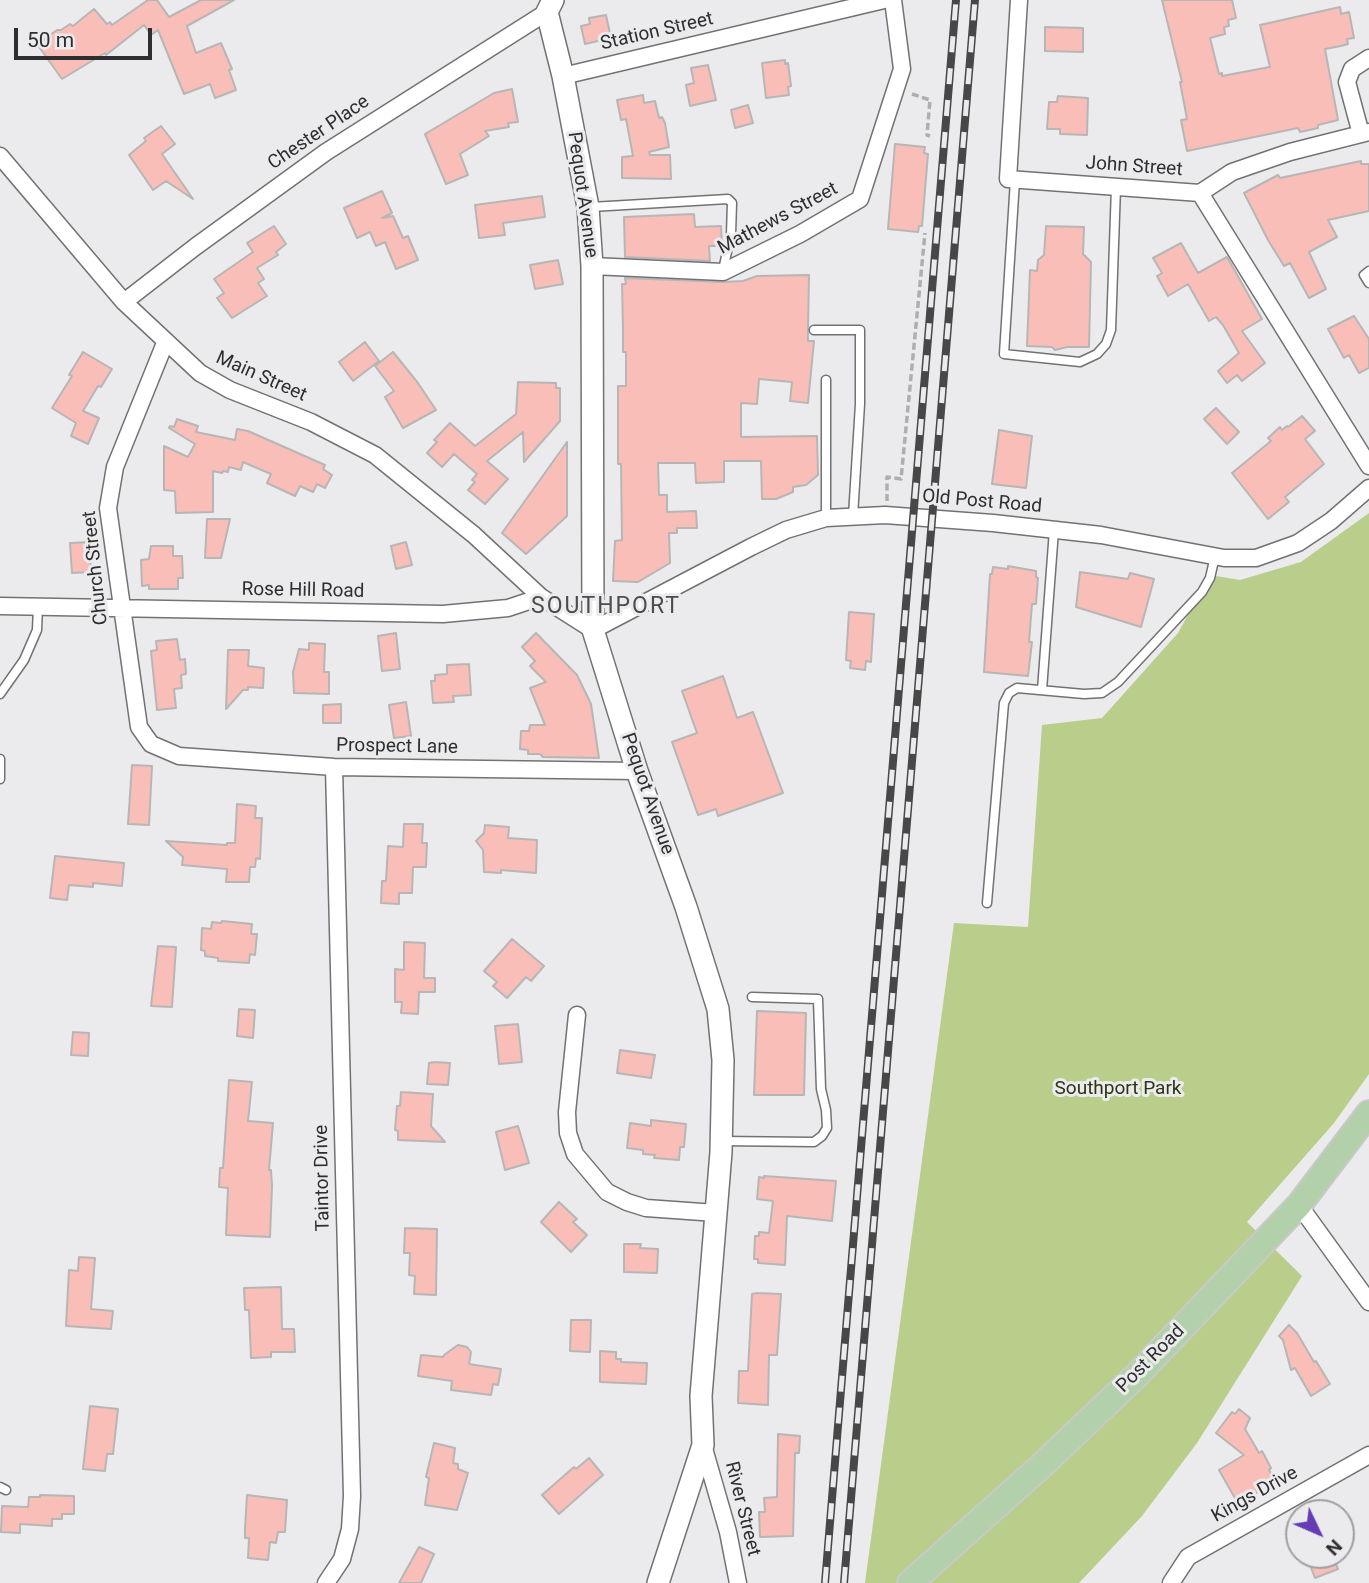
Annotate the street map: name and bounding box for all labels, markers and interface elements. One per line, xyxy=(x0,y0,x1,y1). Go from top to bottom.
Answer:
street label: Station Street xyxy=(598,8,716,56)
scale bar xyxy=(18,14,156,58)
text: 50 m xyxy=(27,28,74,52)
street label: Chester Place xyxy=(264,91,374,175)
street label: Pequot Avenue xyxy=(562,130,602,260)
street label: John Street xyxy=(1085,152,1183,182)
street label: Mathews Street xyxy=(714,178,842,260)
street label: Main Street xyxy=(212,347,310,407)
street label: Old Post Road xyxy=(921,485,1043,519)
street label: Church Street xyxy=(79,510,113,626)
street label: Rose Hill Road xyxy=(241,579,365,603)
district label: SOUTHPORT xyxy=(532,593,680,621)
street label: Pequot Avenue xyxy=(616,730,678,858)
street label: Prospect Lane xyxy=(336,735,458,759)
park label: Southport Park xyxy=(1055,1078,1181,1100)
street label: Taintor Drive xyxy=(311,1125,335,1231)
street label: Post Road xyxy=(1112,1320,1190,1398)
street label: River Street xyxy=(719,1459,765,1559)
street label: Kings Drive xyxy=(1208,1462,1302,1528)
north arrow xyxy=(1285,1499,1355,1569)
text: N xyxy=(1321,1535,1347,1560)

